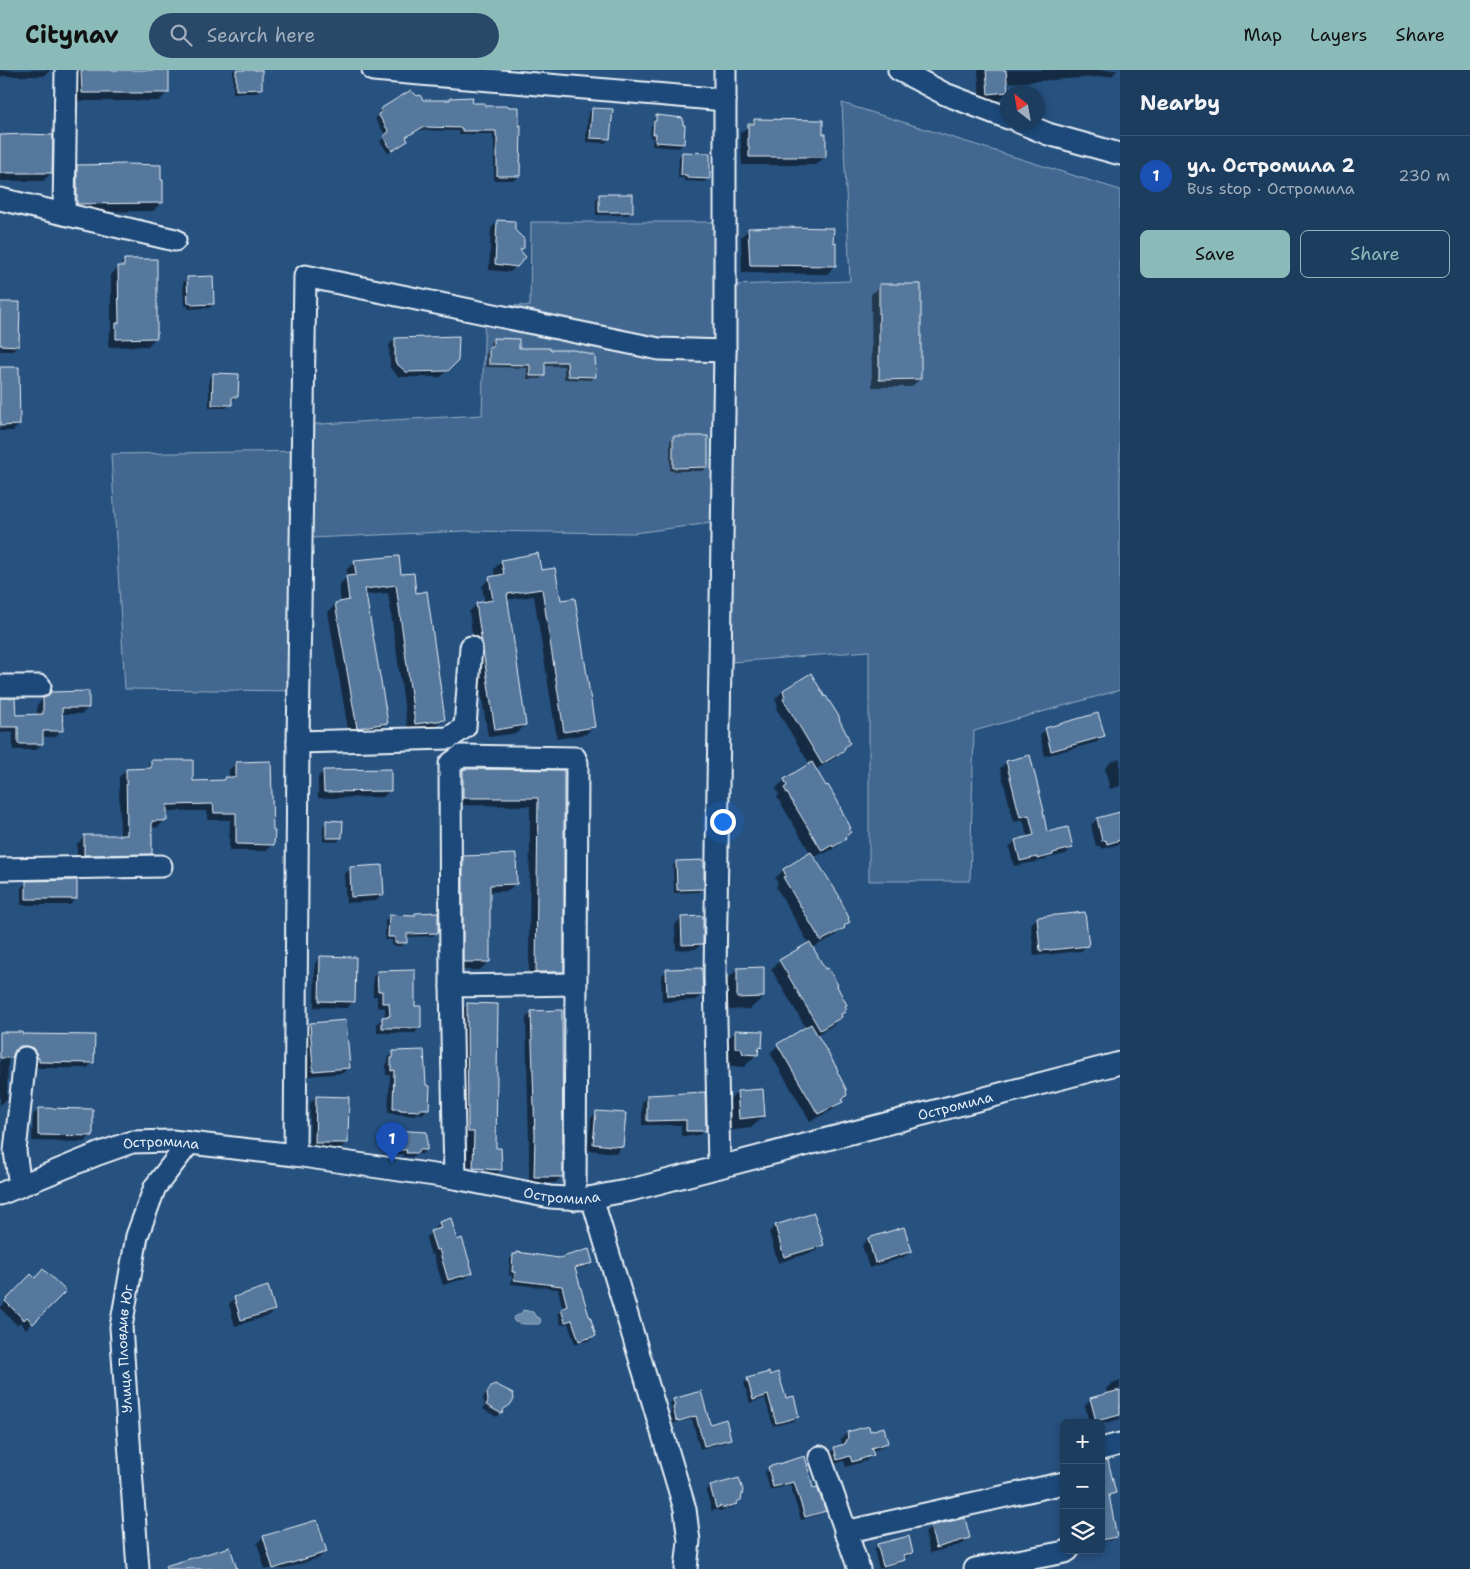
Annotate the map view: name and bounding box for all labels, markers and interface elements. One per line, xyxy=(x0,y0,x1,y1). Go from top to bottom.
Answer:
search box xyxy=(149,13,499,58)
text: Citynav xyxy=(25,19,119,51)
icon: search xyxy=(167,21,195,49)
text: Search here xyxy=(207,23,315,48)
text: Map xyxy=(1244,23,1282,47)
text: Layers xyxy=(1310,23,1367,47)
text: Share xyxy=(1395,23,1445,47)
north arrow xyxy=(1000,85,1045,130)
text: Nearby xyxy=(1140,89,1220,117)
text: ул. Остромила 2 xyxy=(1187,153,1355,178)
text: 1 xyxy=(1152,165,1160,186)
text: 230 m xyxy=(1398,165,1450,186)
text: Bus stop · Остромила xyxy=(1187,178,1355,199)
button: Save xyxy=(1140,230,1290,278)
button: Share xyxy=(1300,230,1450,278)
your location xyxy=(710,809,736,835)
street label: Остромила xyxy=(916,1087,995,1124)
pin: 1 xyxy=(376,1122,408,1163)
street label: Остромила xyxy=(120,1132,201,1154)
street label: Остромила xyxy=(522,1183,602,1208)
street label: Улица Пловдив Юг xyxy=(112,1282,137,1414)
map controls xyxy=(1060,1419,1105,1554)
button: + xyxy=(1060,1419,1105,1464)
button: − xyxy=(1060,1464,1105,1509)
button: layers xyxy=(1060,1509,1105,1554)

